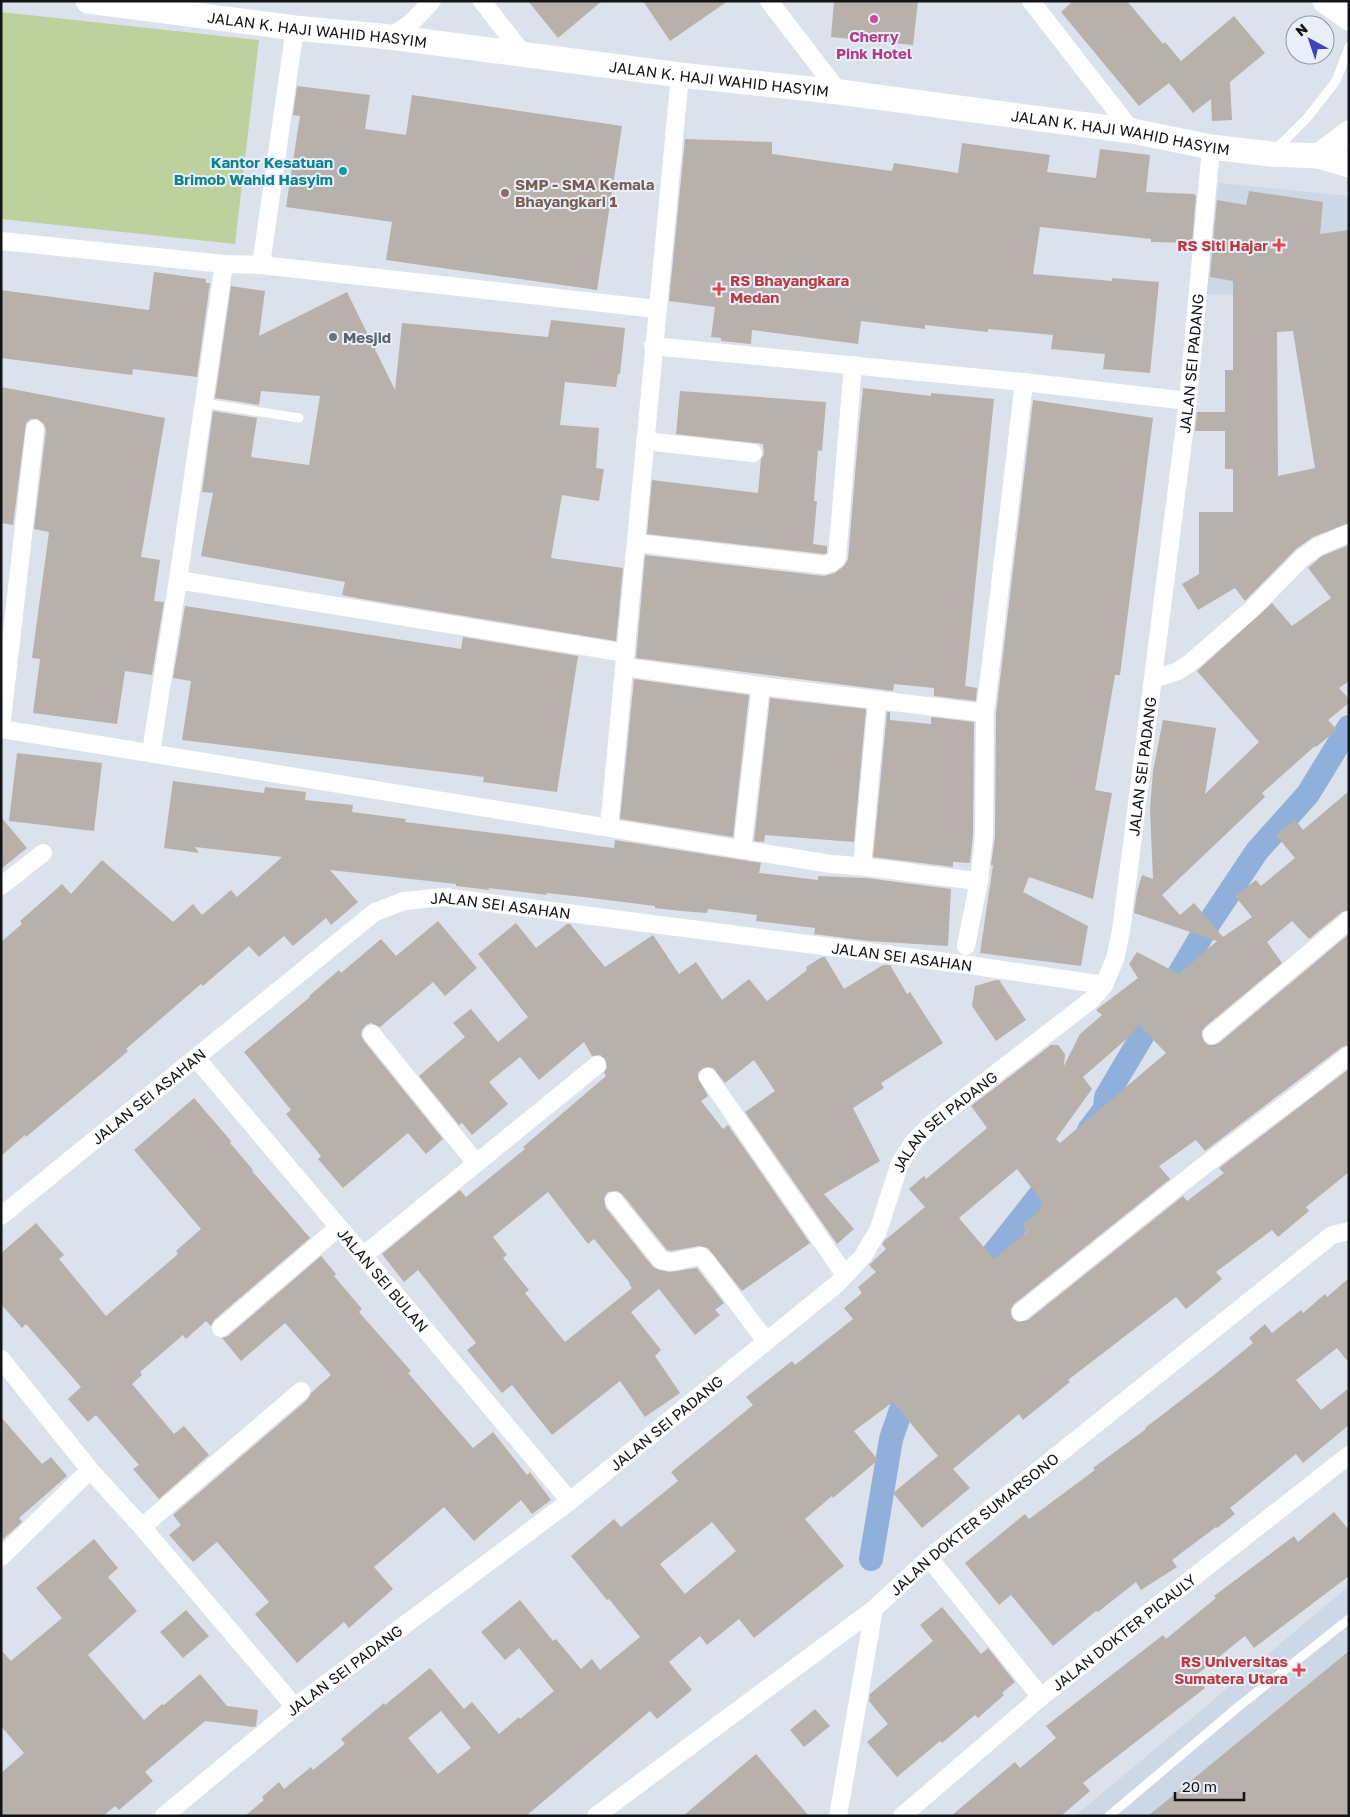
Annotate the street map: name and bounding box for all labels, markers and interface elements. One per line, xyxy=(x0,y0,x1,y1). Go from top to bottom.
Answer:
street label: JALAN K. HAJI WAHID HASYIM xyxy=(206,8,428,51)
marker: Cherry Pink Hotel xyxy=(868,13,880,25)
north arrow xyxy=(1285,15,1335,65)
text: N xyxy=(1292,20,1311,40)
place label: Cherry Pink Hotel xyxy=(836,27,912,62)
street label: JALAN K. HAJI WAHID HASYIM xyxy=(608,57,830,100)
street label: JALAN K. HAJI WAHID HASYIM xyxy=(1010,106,1231,158)
place label: Kantor Kesatuan Brimob Wahid Hasyim xyxy=(174,153,333,188)
marker: Kantor Kesatuan Brimob Wahid Hasyim xyxy=(337,165,349,177)
place label: SMP - SMA Kemala Bhayangkari 1 xyxy=(515,175,655,210)
marker: SMP - SMA Kemala Bhayangkari 1 xyxy=(499,187,511,199)
place label: RS Siti Hajar xyxy=(1177,236,1268,254)
marker: RS Siti Hajar xyxy=(1272,238,1286,252)
place label: RS Bhayangkara Medan xyxy=(730,271,849,306)
marker: RS Bhayangkara Medan xyxy=(712,282,726,296)
street label: JALAN SEI PADANG xyxy=(1175,293,1207,434)
place label: Mesjid xyxy=(343,328,391,346)
marker: Mesjid xyxy=(327,331,339,343)
street label: JALAN SEI PADANG xyxy=(1124,696,1160,837)
street label: JALAN SEI ASAHAN xyxy=(429,888,572,922)
street label: JALAN SEI ASAHAN xyxy=(831,938,973,974)
street label: JALAN SEI ASAHAN xyxy=(88,1044,209,1148)
street label: JALAN SEI PADANG xyxy=(889,1067,1001,1174)
street label: JALAN SEI BULAN xyxy=(334,1224,432,1335)
street label: JALAN SEI PADANG xyxy=(606,1372,726,1474)
street label: JALAN DOKTER SUMARSONO xyxy=(886,1449,1062,1599)
street label: JALAN DOKTER PICAULY xyxy=(1048,1570,1199,1694)
street label: JALAN SEI PADANG xyxy=(283,1621,406,1719)
place label: RS Universitas Sumatera Utara xyxy=(1174,1652,1288,1687)
marker: RS Universitas Sumatera Utara xyxy=(1292,1663,1306,1677)
scale bar xyxy=(1175,1770,1244,1802)
text: 20 m xyxy=(1182,1777,1217,1795)

